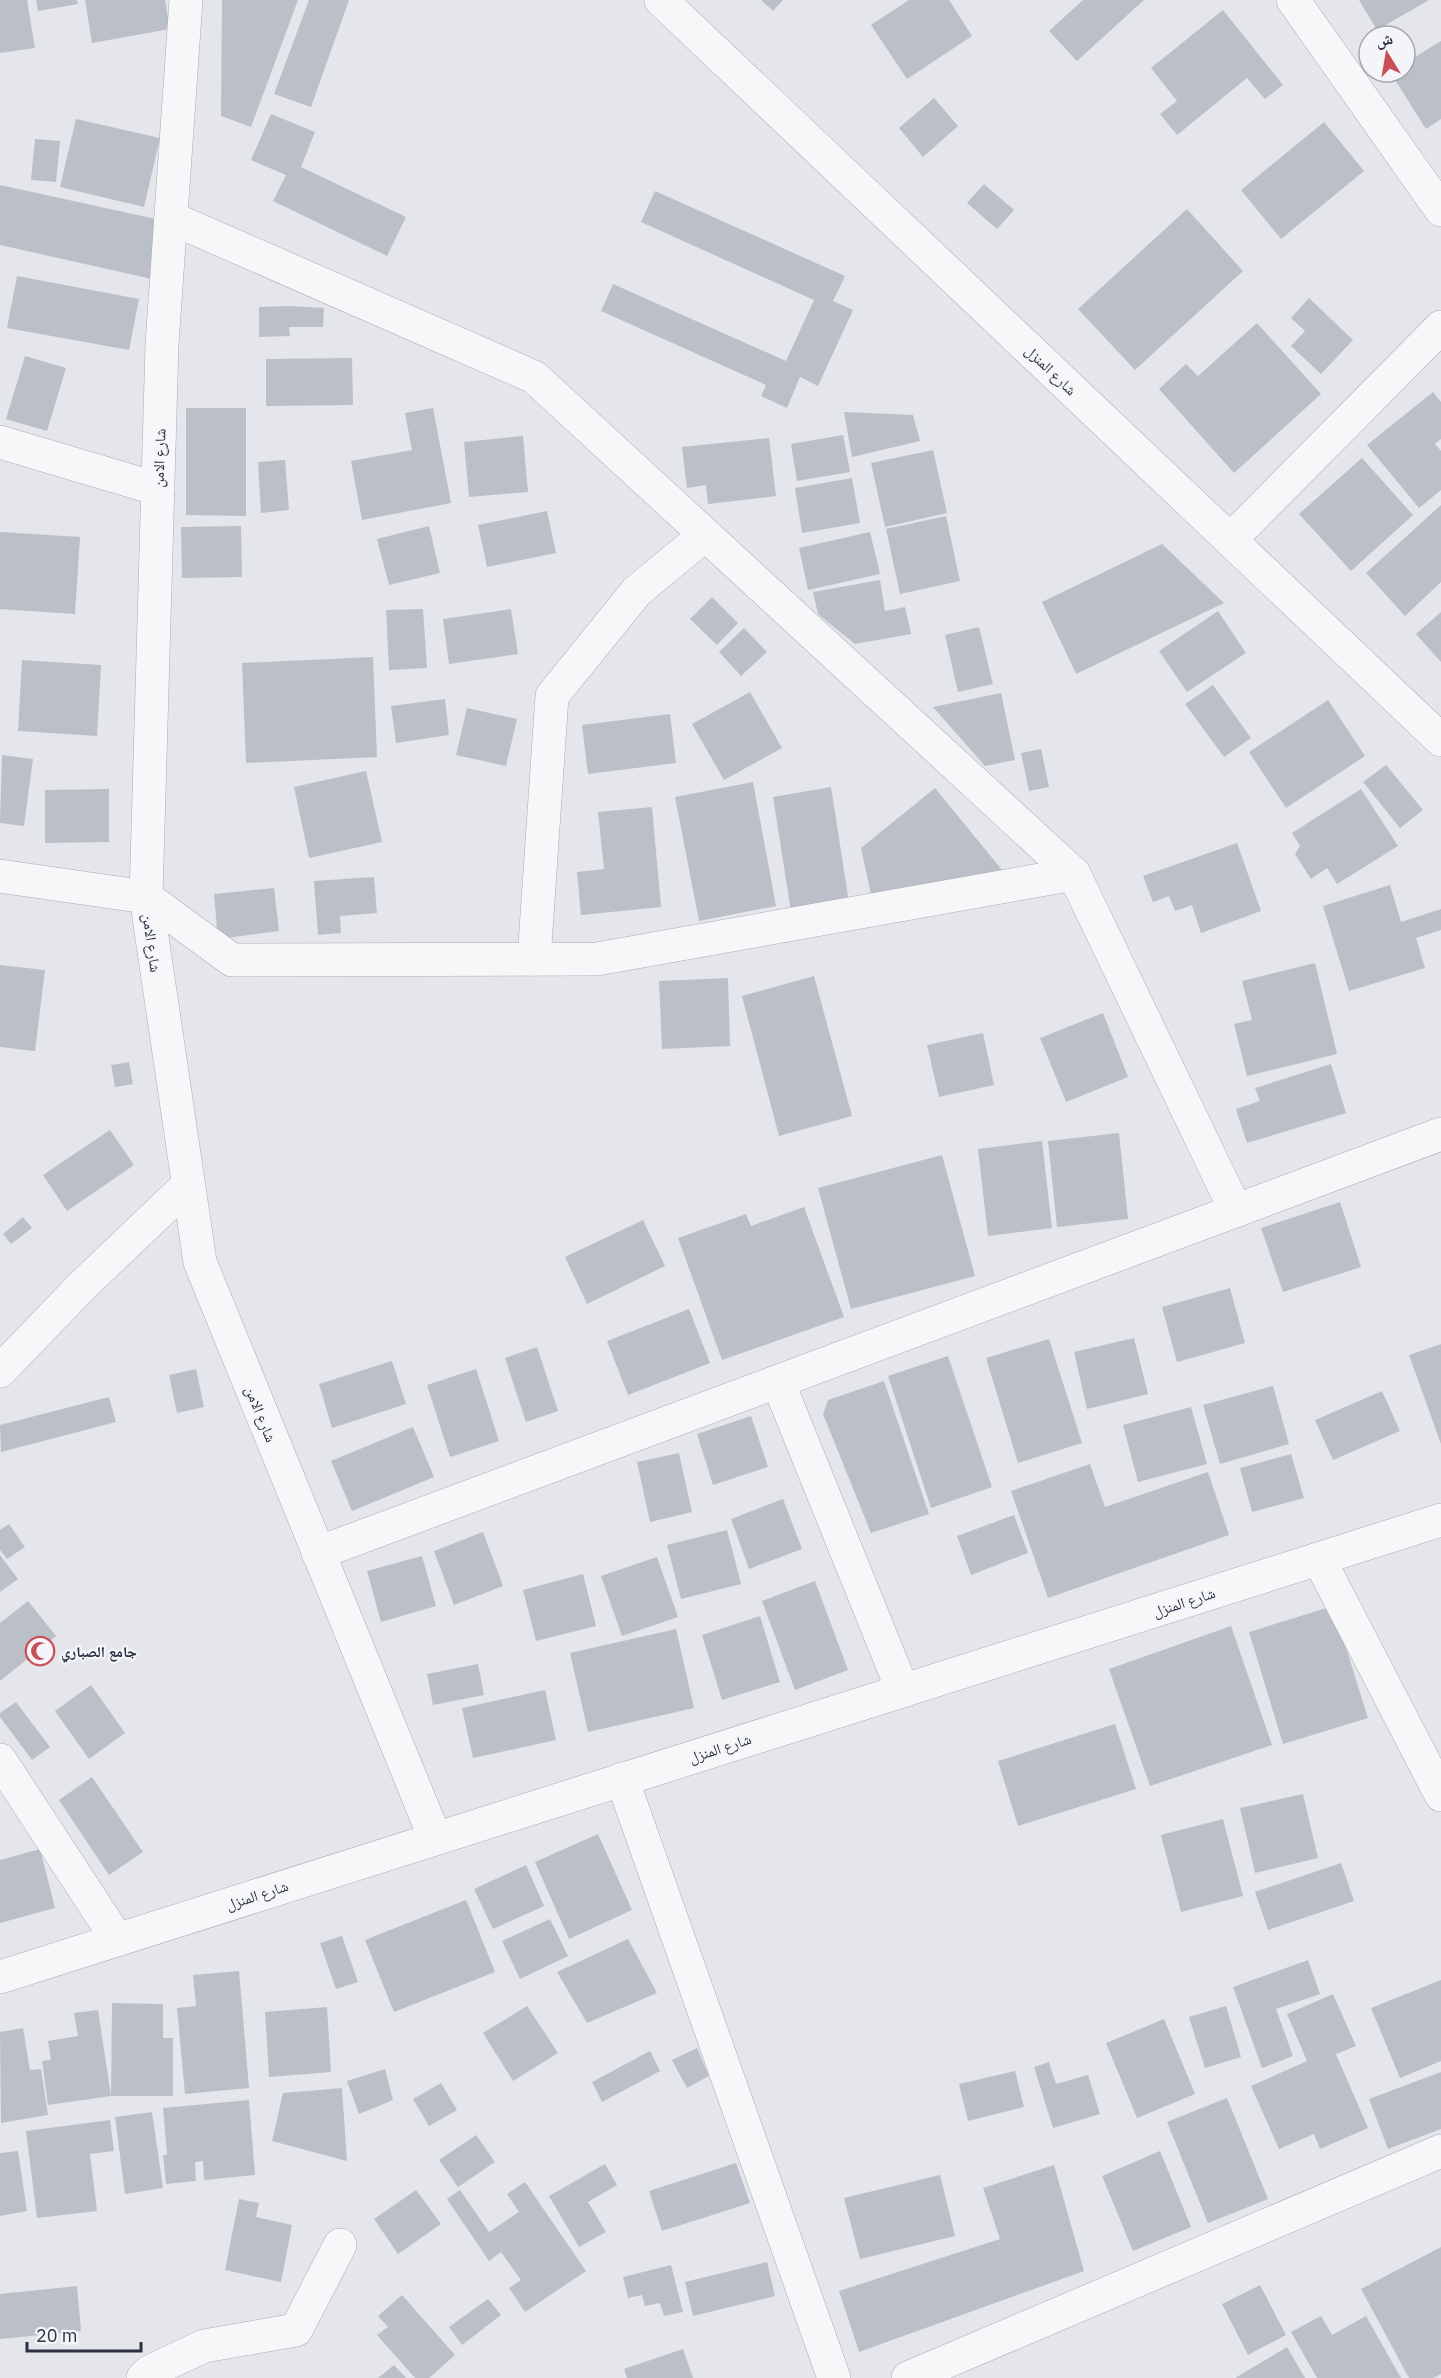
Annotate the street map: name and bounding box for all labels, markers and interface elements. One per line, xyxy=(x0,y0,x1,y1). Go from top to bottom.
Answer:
north arrow xyxy=(1357,24,1417,84)
text: ش xyxy=(1374,28,1394,51)
street label: شارع المنزل xyxy=(1021,341,1081,400)
street label: شارع الامن xyxy=(148,428,171,488)
street label: شارع الامن xyxy=(137,912,166,974)
street label: شارع الامن xyxy=(240,1383,281,1445)
street label: شارع المنزل xyxy=(1150,1583,1218,1622)
mosque icon: جامع الصباري xyxy=(24,1635,56,1667)
place label: جامع الصباري xyxy=(61,1642,137,1663)
street label: شارع المنزل xyxy=(686,1729,754,1768)
street label: شارع المنزل xyxy=(223,1876,291,1915)
scale bar xyxy=(27,2315,141,2353)
text: 20 m xyxy=(36,2324,78,2347)

